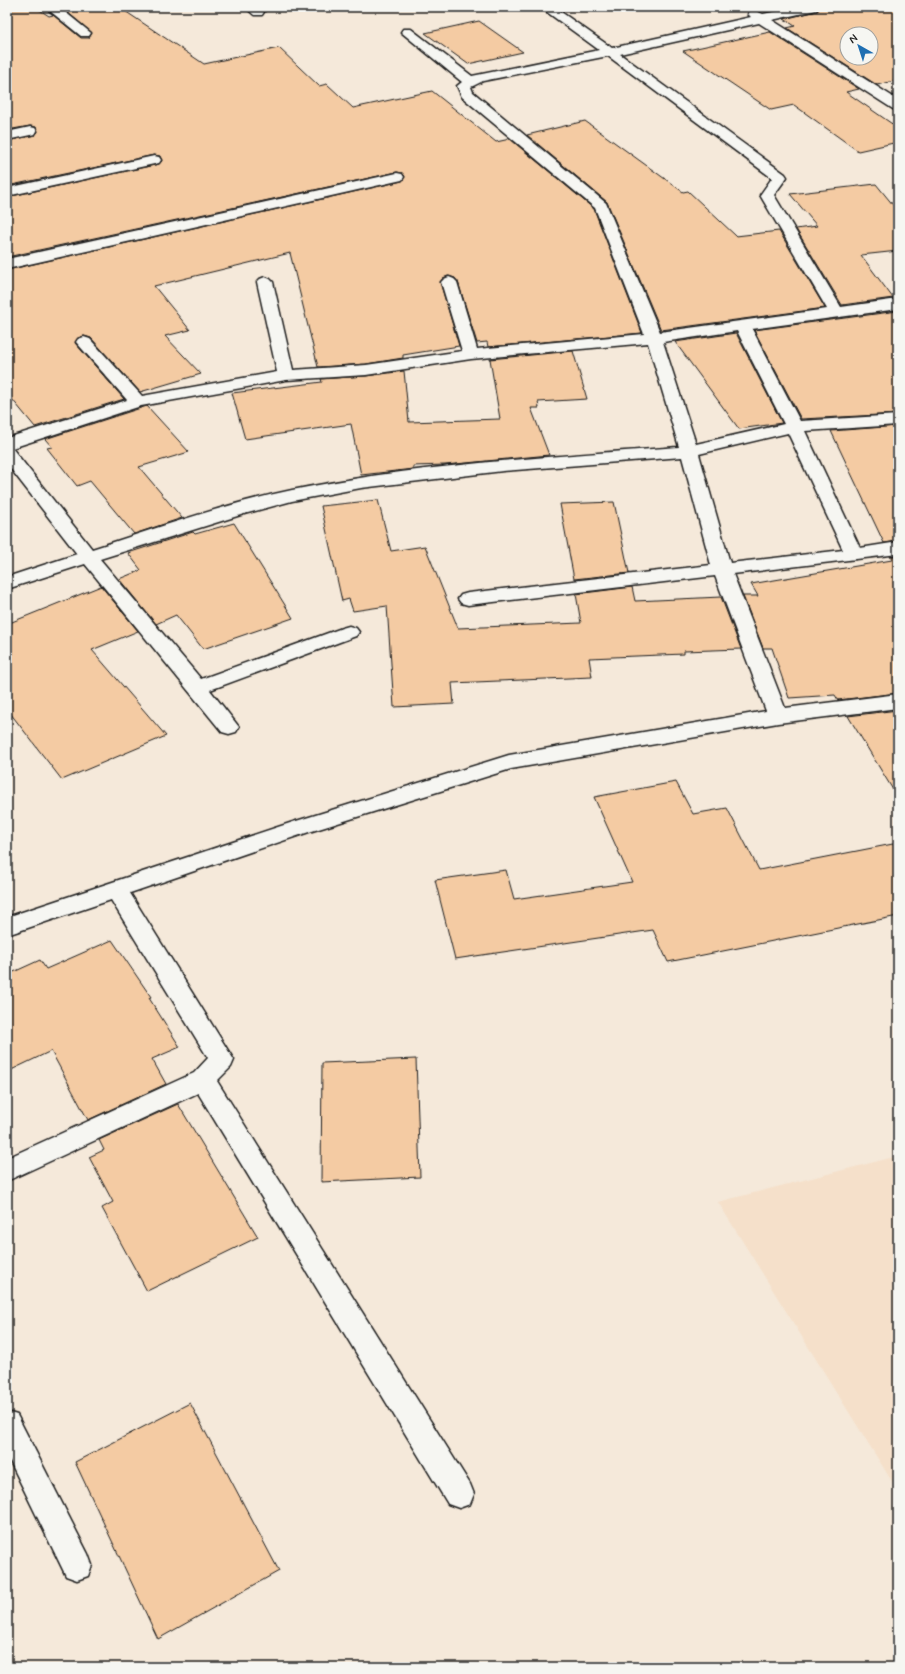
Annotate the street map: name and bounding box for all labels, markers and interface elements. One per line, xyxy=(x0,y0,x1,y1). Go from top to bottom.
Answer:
north arrow xyxy=(839,26,879,66)
text: N xyxy=(846,31,861,47)

